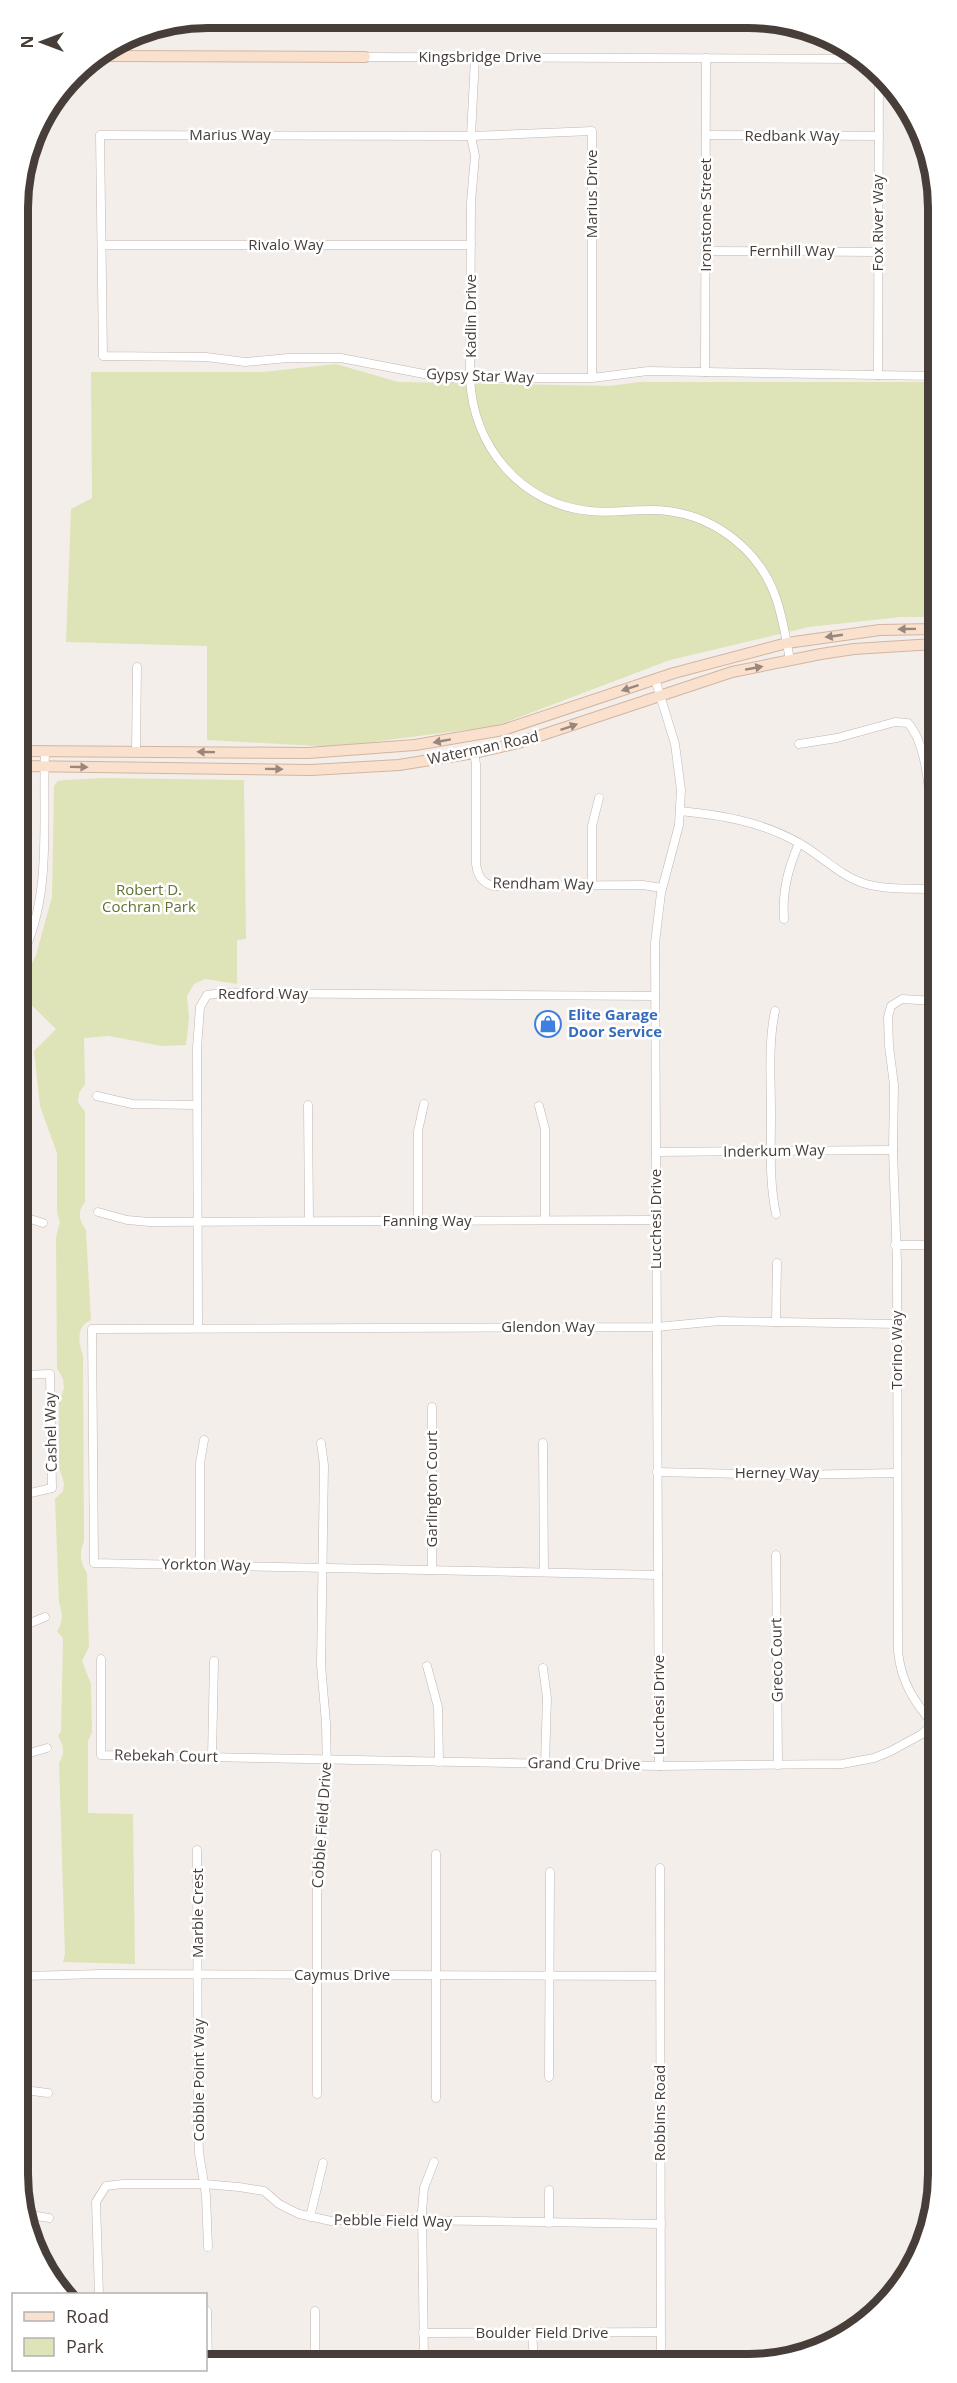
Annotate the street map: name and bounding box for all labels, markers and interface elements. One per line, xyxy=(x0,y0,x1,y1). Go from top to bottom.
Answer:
north arrow xyxy=(12,12,72,72)
text: N xyxy=(16,35,38,49)
street label: Kingsbridge Drive xyxy=(419,46,541,66)
street label: Marius Way xyxy=(189,124,271,144)
street label: Redbank Way xyxy=(744,125,840,145)
street label: Marius Drive xyxy=(581,150,601,238)
street label: Ironstone Street xyxy=(695,158,715,272)
street label: Fox River Way xyxy=(867,174,887,272)
street label: Rivalo Way xyxy=(248,234,324,254)
street label: Fernhill Way xyxy=(749,240,835,260)
street label: Kadlin Drive xyxy=(460,274,480,358)
street label: Gypsy Star Way xyxy=(426,363,535,387)
one-way arrow xyxy=(898,625,917,634)
one-way arrow xyxy=(824,631,843,640)
one-way arrow xyxy=(745,663,764,672)
one-way arrow xyxy=(621,683,639,693)
one-way arrow xyxy=(560,722,578,731)
street label: Waterman Road xyxy=(425,725,540,769)
one-way arrow xyxy=(433,736,452,745)
one-way arrow xyxy=(197,747,216,757)
one-way arrow xyxy=(69,762,88,772)
one-way arrow xyxy=(264,764,283,774)
street label: Rendham Way xyxy=(492,872,594,894)
park label: Robert D. Cochran Park xyxy=(102,879,196,916)
street label: Redford Way xyxy=(218,983,308,1003)
place label: Elite Garage Door Service xyxy=(568,1004,662,1041)
shop icon: Elite Garage Door Service xyxy=(533,1009,563,1039)
street label: Inderkum Way xyxy=(723,1139,825,1161)
street label: Lucchesi Drive xyxy=(645,1169,665,1269)
street label: Fanning Way xyxy=(382,1210,472,1230)
street label: Torino Way xyxy=(886,1310,906,1390)
street label: Glendon Way xyxy=(501,1316,595,1336)
street label: Cashel Way xyxy=(39,1391,61,1472)
street label: Garlington Court xyxy=(421,1431,441,1547)
street label: Herney Way xyxy=(735,1462,820,1482)
street label: Yorkton Way xyxy=(162,1553,251,1575)
street label: Greco Court xyxy=(765,1617,787,1703)
street label: Lucchesi Drive xyxy=(648,1655,668,1755)
street label: Rebekah Court xyxy=(114,1744,218,1766)
street label: Grand Cru Drive xyxy=(527,1752,641,1774)
street label: Cobble Field Drive xyxy=(307,1761,335,1889)
street label: Marble Crest xyxy=(187,1868,207,1958)
street label: Caymus Drive xyxy=(294,1964,390,1984)
street label: Cobble Point Way xyxy=(188,2018,208,2141)
street label: Robbins Road xyxy=(649,2065,669,2161)
street label: Pebble Field Way xyxy=(334,2209,453,2231)
legend xyxy=(12,2293,207,2371)
text: Road xyxy=(66,2304,109,2328)
street label: Boulder Field Drive xyxy=(476,2322,608,2342)
text: Park xyxy=(66,2334,104,2358)

